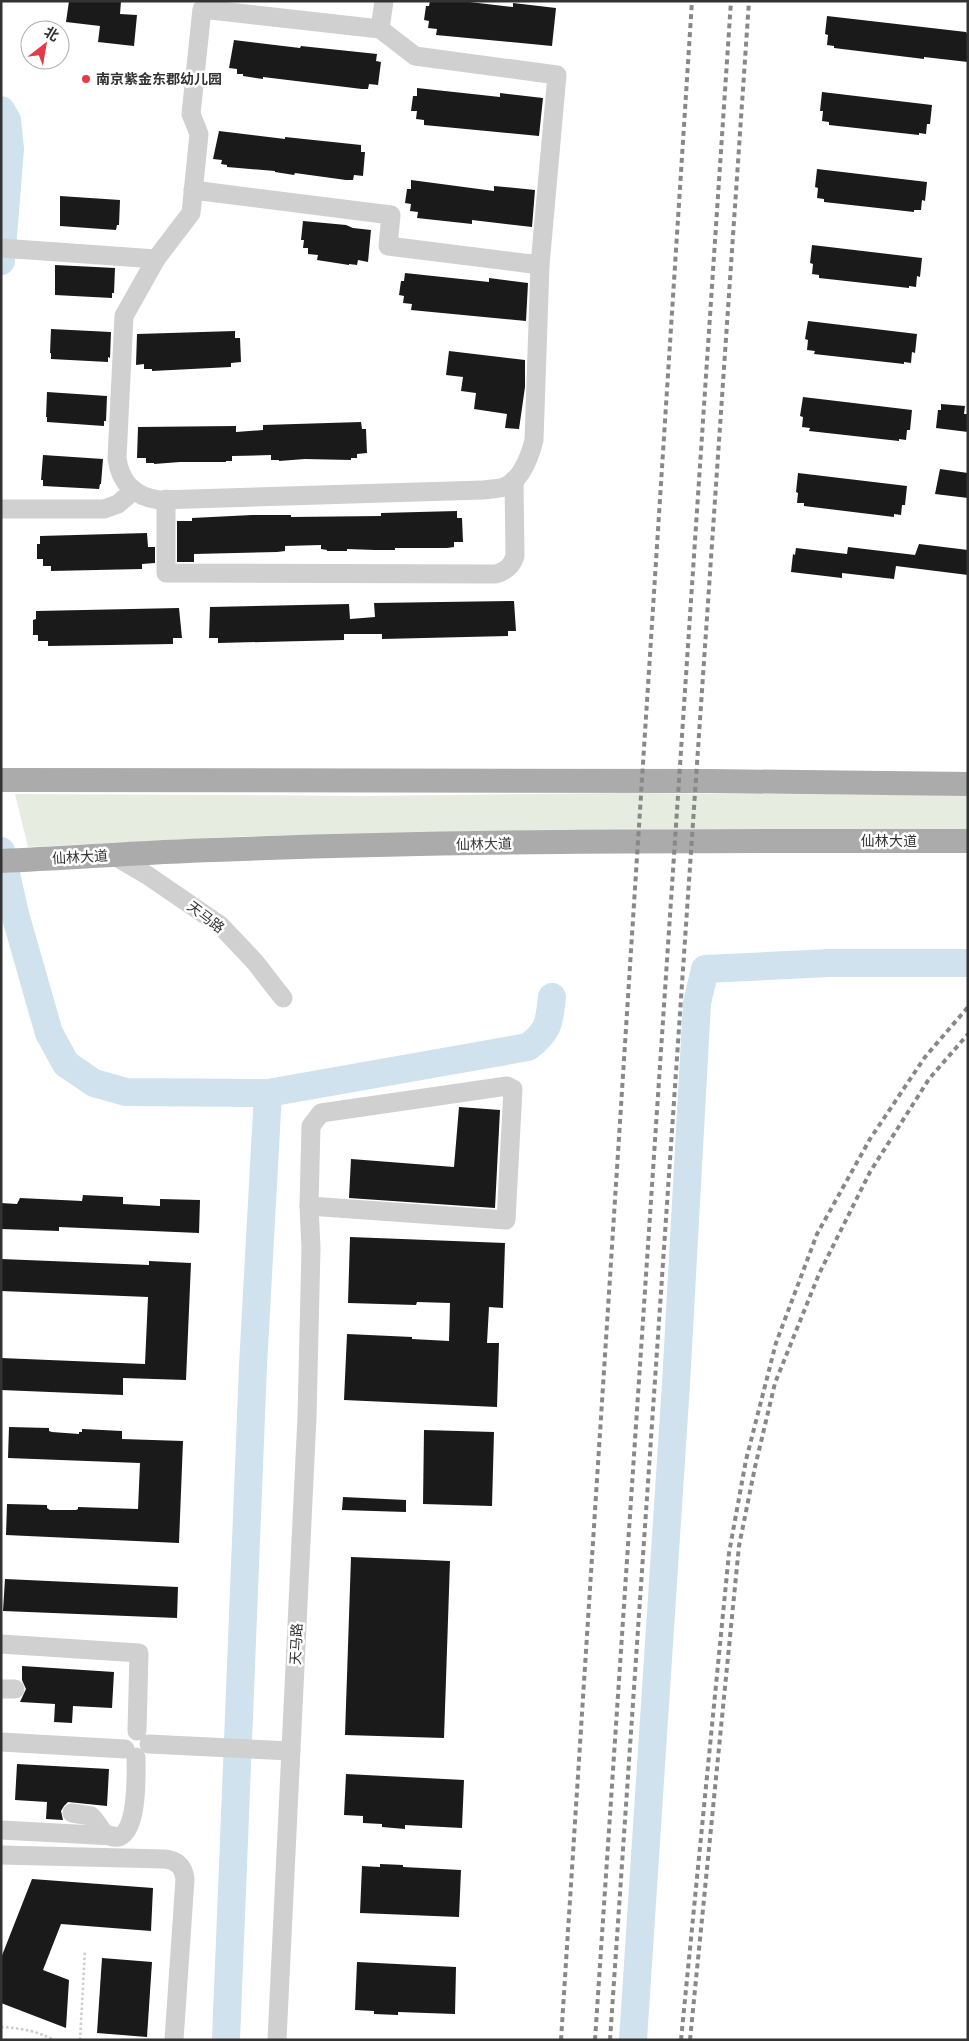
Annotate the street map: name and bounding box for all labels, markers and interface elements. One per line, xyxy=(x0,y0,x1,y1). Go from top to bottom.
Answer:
north arrow xyxy=(20,20,70,70)
text: 北 xyxy=(42,23,62,44)
place label: 南京紫金东郡幼儿园 xyxy=(96,71,222,87)
marker: 南京紫金东郡幼儿园 xyxy=(80,73,92,85)
street label: 仙林大道 xyxy=(861,833,917,849)
street label: 仙林大道 xyxy=(456,836,512,852)
street label: 仙林大道 xyxy=(52,848,108,866)
street label: 天马路 xyxy=(184,898,228,936)
street label: 天马路 xyxy=(287,1623,305,1665)

